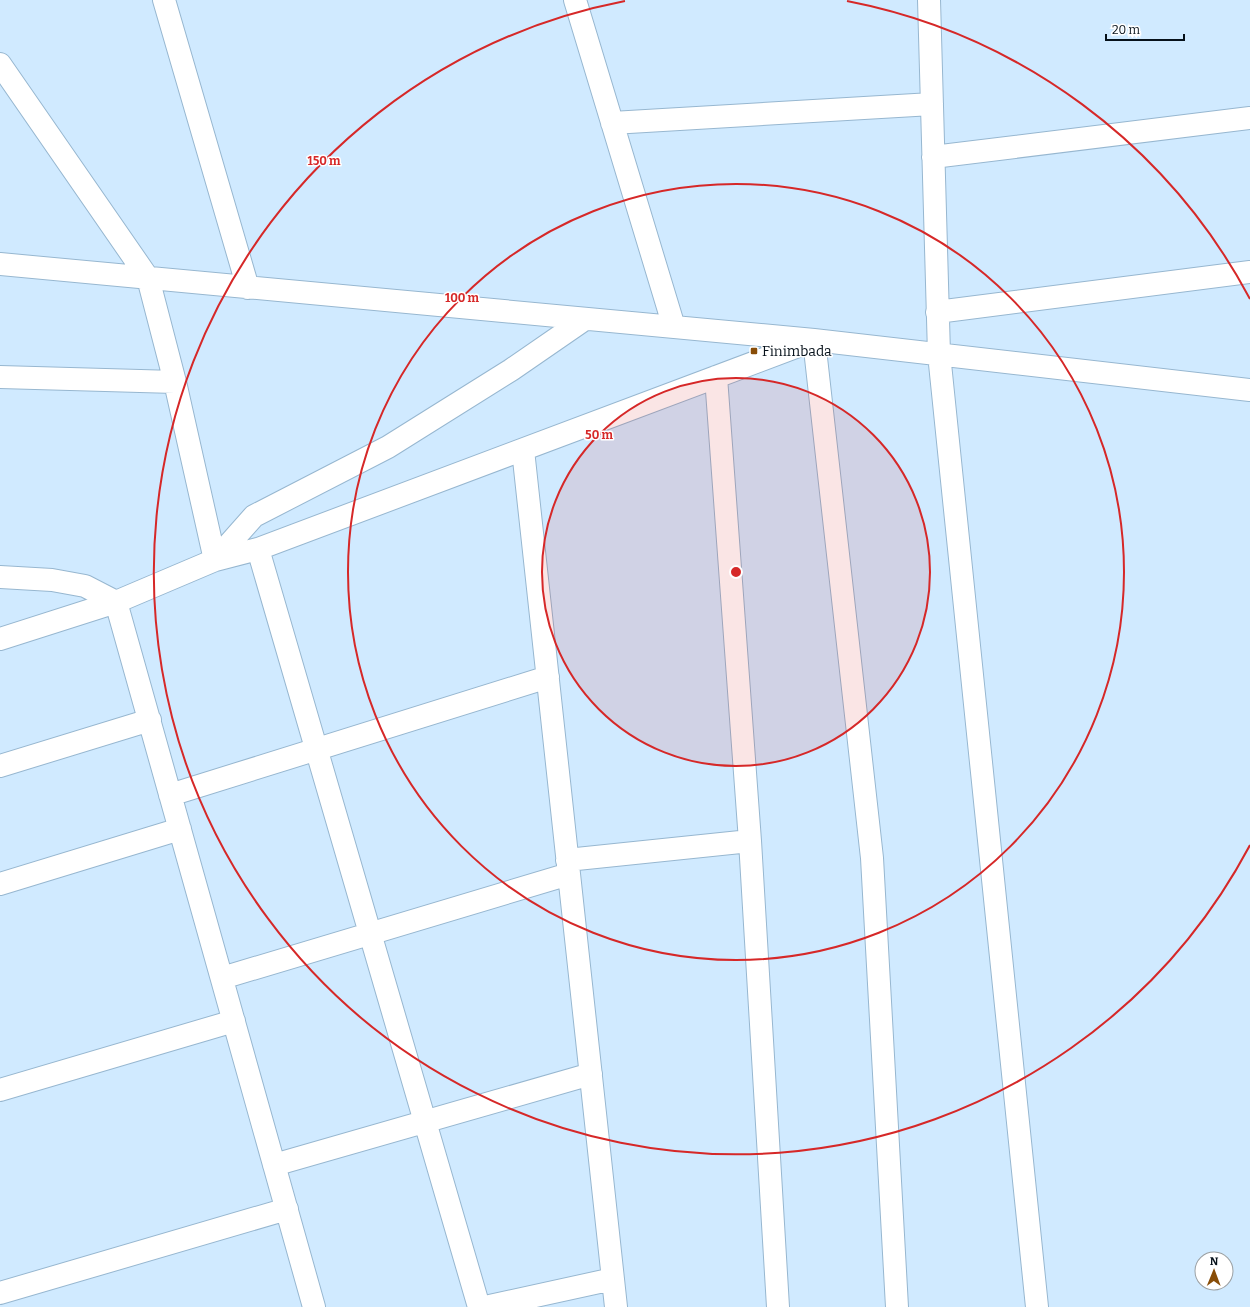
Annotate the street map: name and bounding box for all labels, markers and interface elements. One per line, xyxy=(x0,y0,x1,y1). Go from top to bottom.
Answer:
scale bar xyxy=(1106,16,1184,42)
text: 20 m xyxy=(1112,23,1141,37)
text: 150 m xyxy=(308,154,341,168)
text: 100 m xyxy=(445,291,480,305)
place label: Finimbada xyxy=(762,343,832,360)
marker: Finimbada xyxy=(749,346,759,356)
text: 50 m xyxy=(585,428,613,442)
centre of rings xyxy=(729,565,743,579)
north arrow xyxy=(1194,1251,1234,1291)
text: N xyxy=(1210,1255,1219,1268)

